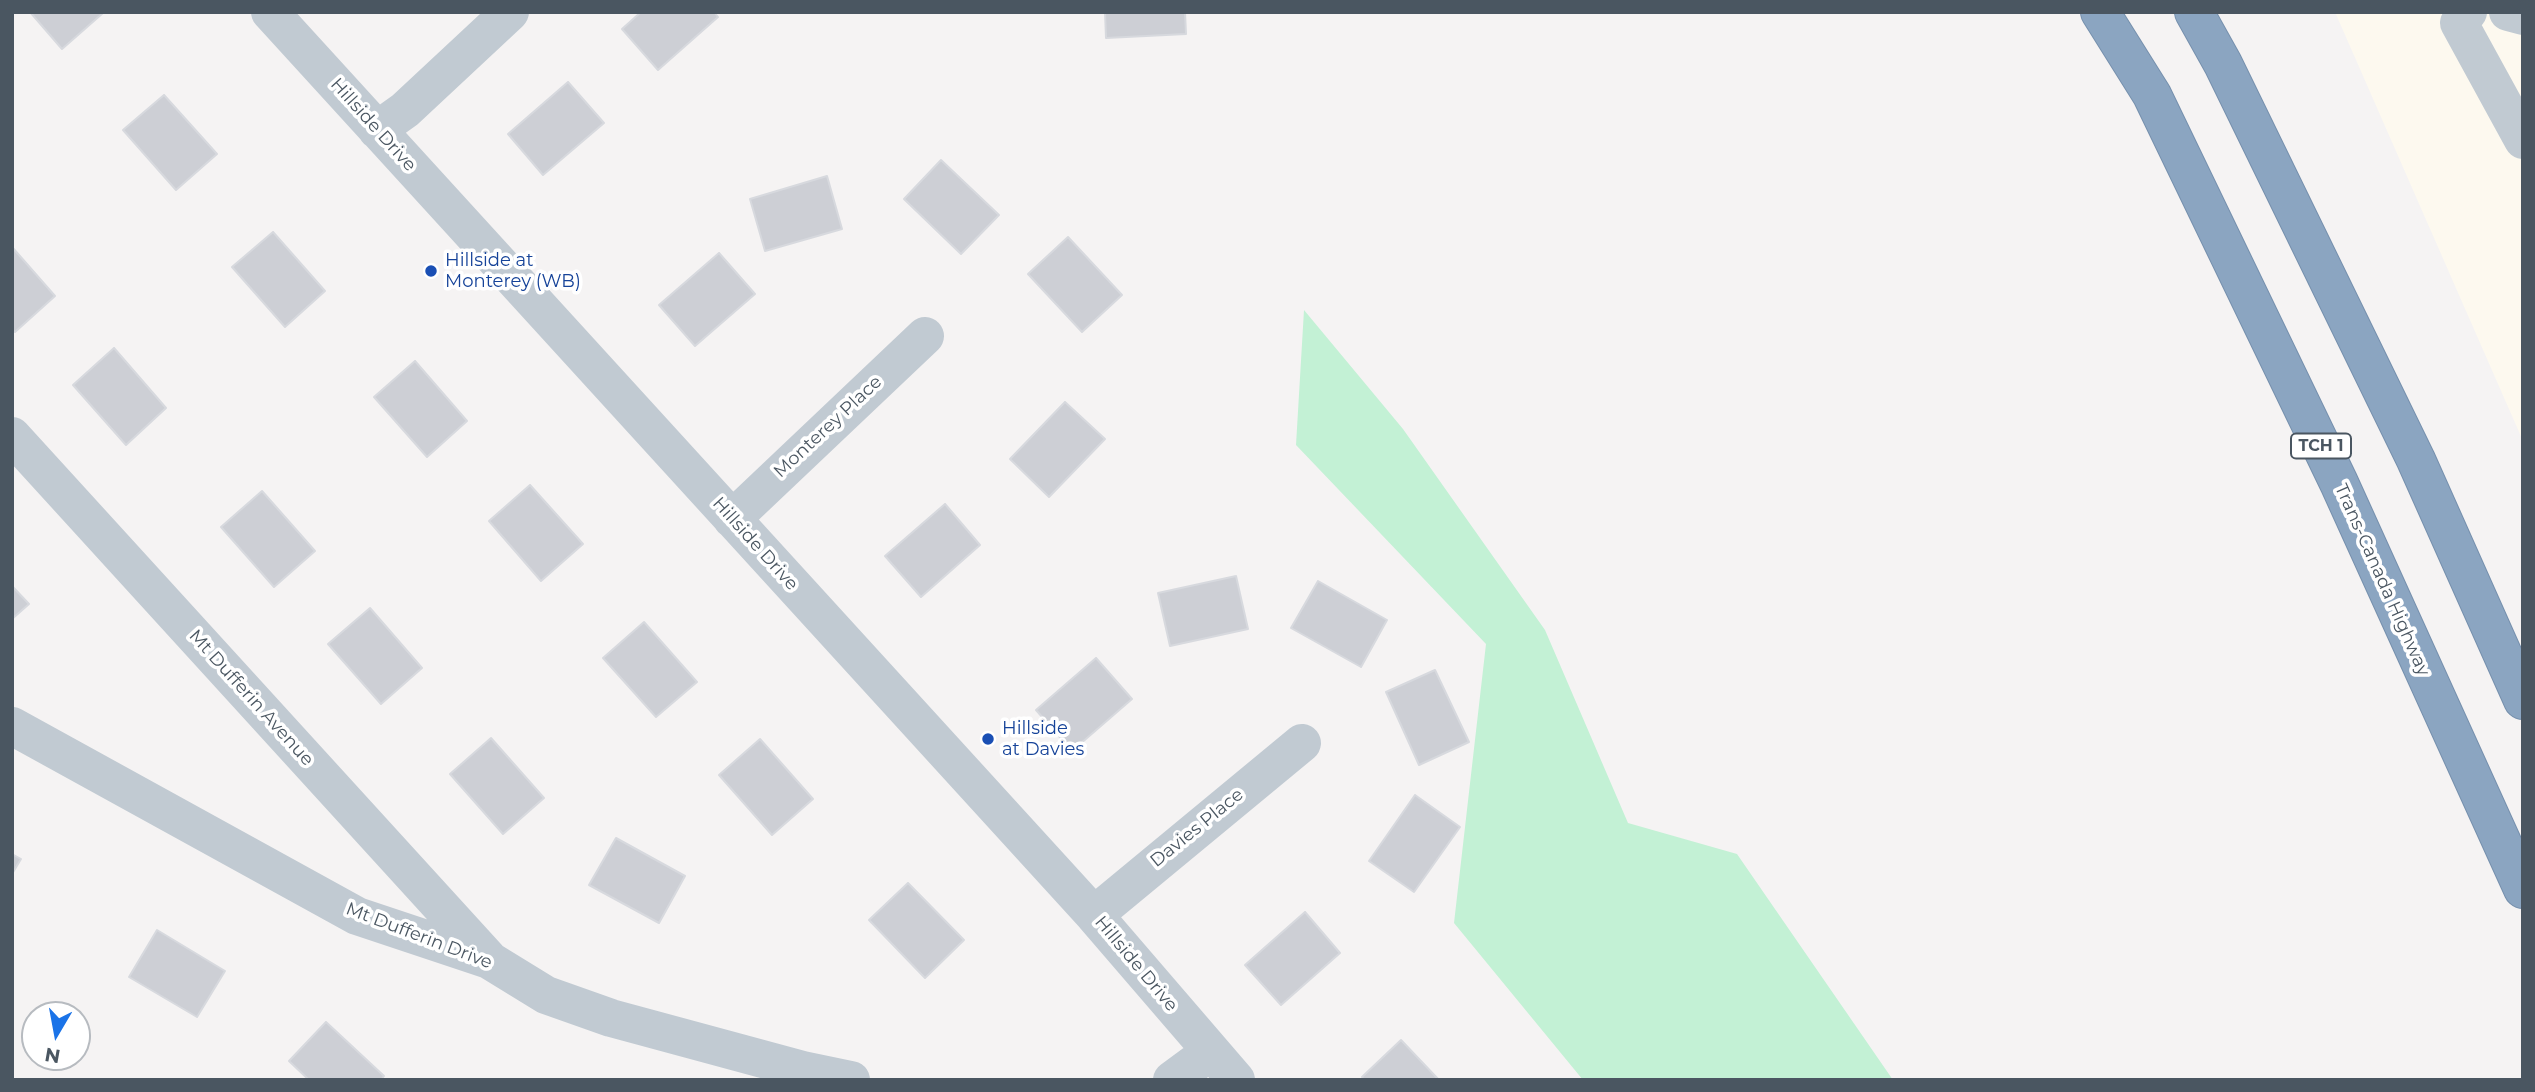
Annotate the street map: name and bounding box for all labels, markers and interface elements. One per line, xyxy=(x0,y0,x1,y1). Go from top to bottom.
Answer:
street label: Hillside Drive xyxy=(326,74,420,176)
place label: Hillside at Monterey (WB) xyxy=(445,250,581,292)
marker: Hillside at Monterey (WB) xyxy=(423,263,439,279)
street label: Monterey Place xyxy=(769,371,887,483)
road number: TCH 1 xyxy=(2291,434,2351,458)
street label: Trans-Canada Highway xyxy=(2330,481,2434,679)
street label: Hillside Drive xyxy=(708,493,802,595)
street label: Mt Dufferin Avenue xyxy=(184,625,318,771)
place label: Hillside at Davies xyxy=(1002,718,1084,760)
marker: Hillside at Davies xyxy=(980,731,996,747)
street label: Davies Place xyxy=(1146,784,1248,872)
street label: Mt Dufferin Drive xyxy=(343,898,495,974)
street label: Hillside Drive xyxy=(1090,912,1182,1016)
north arrow xyxy=(21,1001,91,1071)
text: N xyxy=(43,1043,62,1068)

